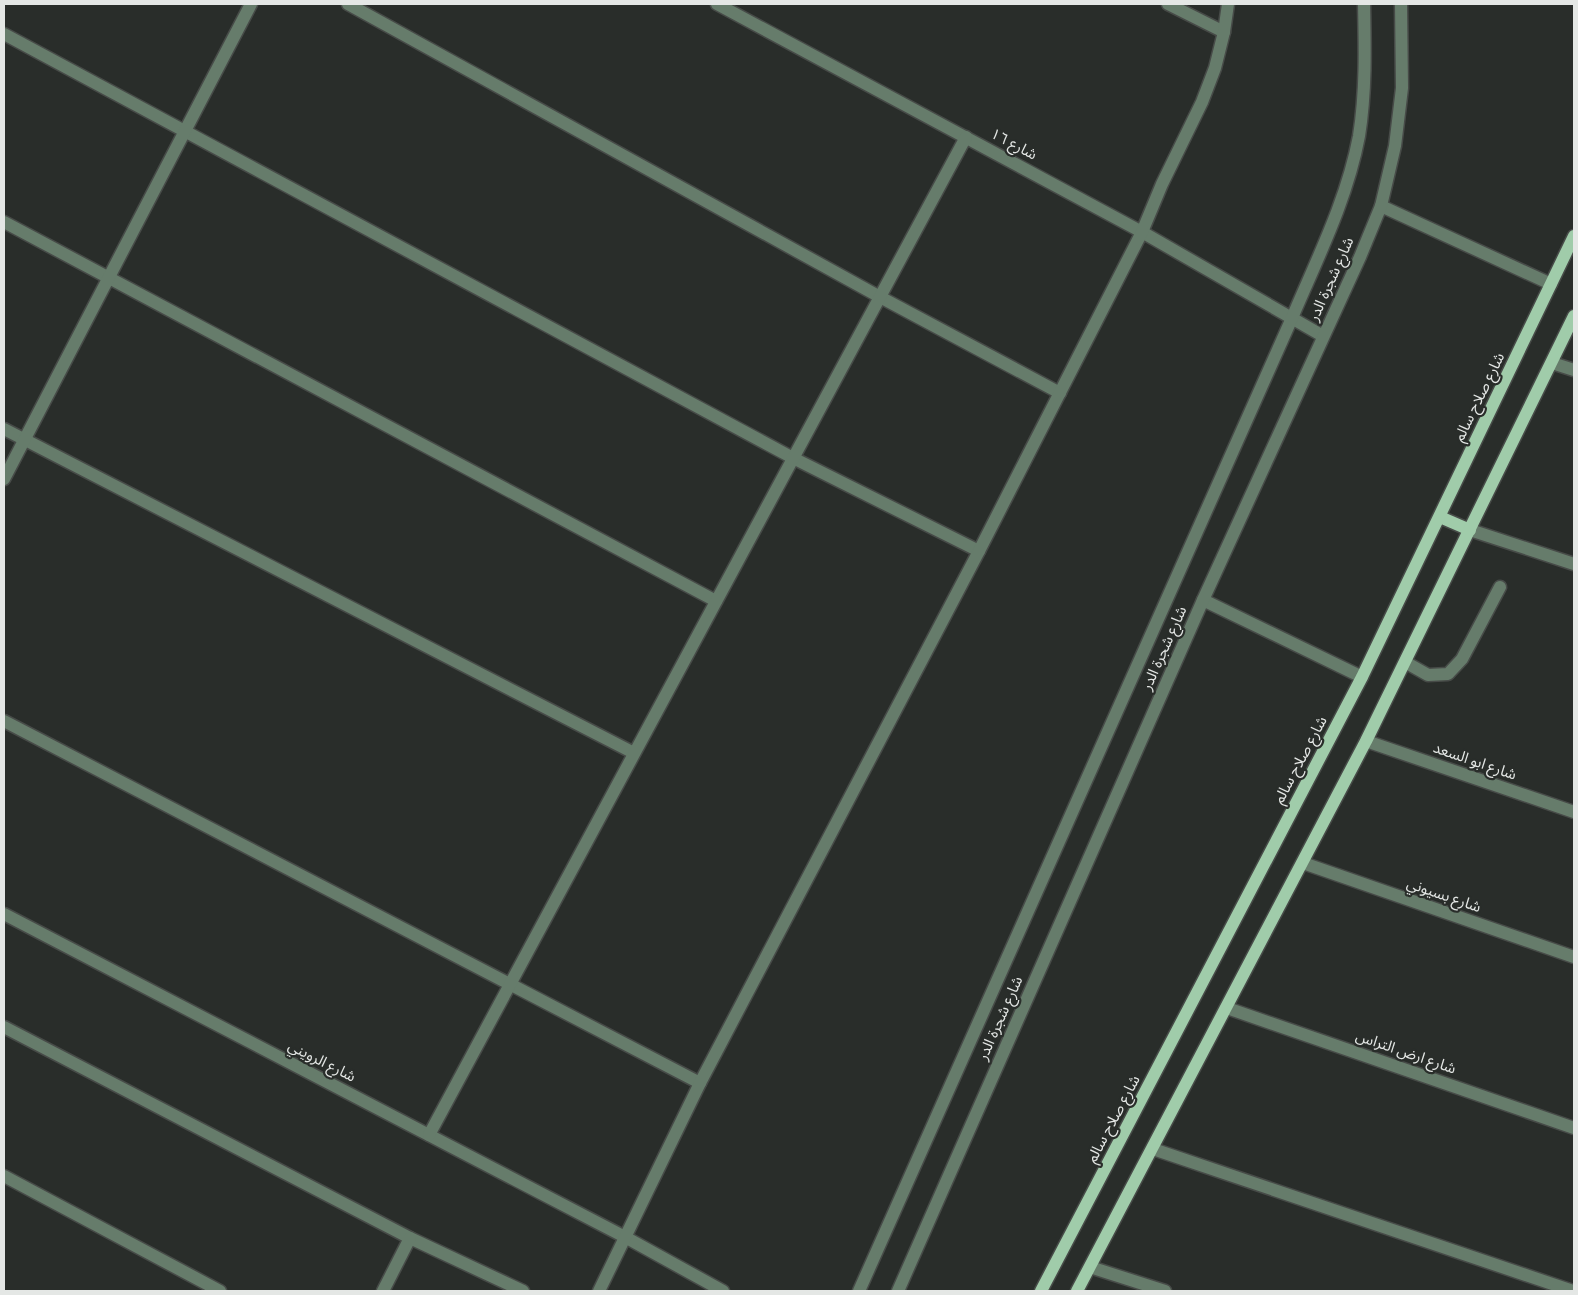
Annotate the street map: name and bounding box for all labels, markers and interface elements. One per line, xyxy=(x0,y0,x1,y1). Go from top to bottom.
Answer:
street label: شارع ١٦ xyxy=(986,124,1040,166)
street label: شارع شجرة الدر xyxy=(1304,234,1360,326)
street label: شارع صلاح سالم xyxy=(1450,349,1511,446)
street label: شارع شجرة الدر xyxy=(1137,603,1193,695)
street label: شارع صلاح سالم xyxy=(1269,713,1333,808)
street label: شارع ابو السعد xyxy=(1430,738,1519,787)
street label: شارع بسيوني xyxy=(1404,874,1484,919)
street label: شارع شجرة الدر xyxy=(973,973,1029,1065)
street label: شارع ارض التراس xyxy=(1353,1026,1459,1080)
street label: شارع الرويني xyxy=(284,1036,359,1088)
street label: شارع صلاح سالم xyxy=(1082,1072,1146,1167)

